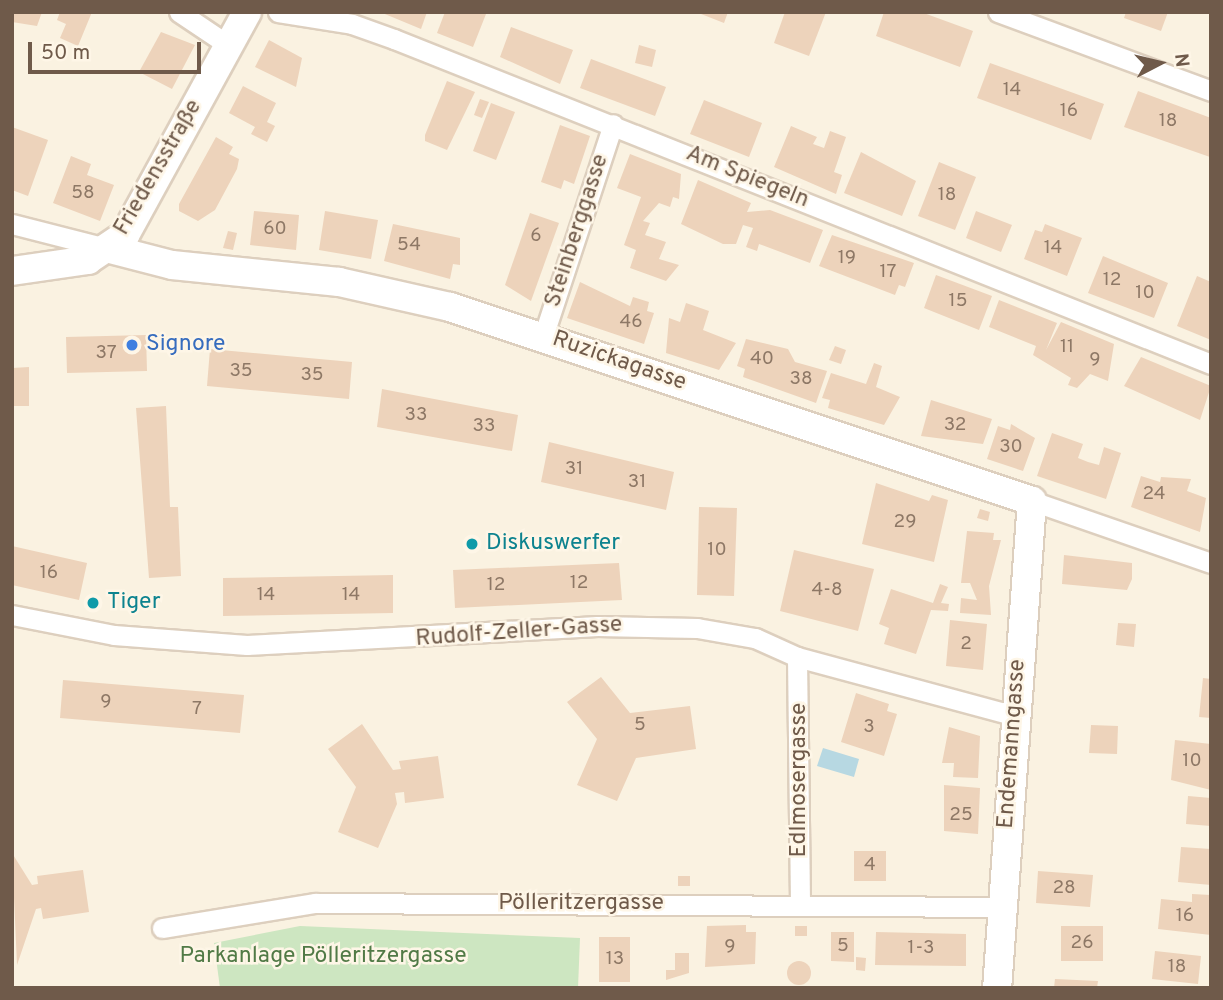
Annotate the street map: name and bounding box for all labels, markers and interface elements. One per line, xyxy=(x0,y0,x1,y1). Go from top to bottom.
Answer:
scale bar xyxy=(32,28,205,72)
north arrow xyxy=(1125,28,1195,98)
text: 50 m xyxy=(41,40,90,67)
text: N xyxy=(1168,52,1194,69)
house number: 14 xyxy=(1003,80,1021,102)
street label: Friedensstraße xyxy=(109,95,209,241)
house number: 16 xyxy=(1060,101,1078,123)
house number: 18 xyxy=(1159,111,1177,133)
street label: Am Spiegeln xyxy=(682,141,812,215)
street label: Steinberggasse xyxy=(540,151,616,311)
house number: 58 xyxy=(71,183,95,205)
house number: 18 xyxy=(938,185,956,207)
house number: 60 xyxy=(263,219,287,241)
house number: 6 xyxy=(530,226,542,248)
house number: 54 xyxy=(397,235,421,257)
house number: 14 xyxy=(1044,238,1062,260)
house number: 19 xyxy=(838,248,856,270)
house number: 17 xyxy=(880,262,896,284)
house number: 12 xyxy=(1103,270,1121,292)
house number: 10 xyxy=(1135,283,1155,305)
house number: 15 xyxy=(949,291,967,313)
house number: 46 xyxy=(619,312,643,334)
street label: Ruzickagasse xyxy=(548,326,690,398)
place label: Signore xyxy=(146,331,225,359)
marker: Signore xyxy=(124,337,140,353)
house number: 11 xyxy=(1060,337,1074,359)
house number: 37 xyxy=(95,343,117,365)
house number: 40 xyxy=(750,349,774,371)
house number: 9 xyxy=(1089,350,1101,372)
house number: 35 xyxy=(229,361,253,383)
house number: 35 xyxy=(300,365,324,387)
house number: 38 xyxy=(789,369,813,391)
house number: 33 xyxy=(405,405,427,427)
house number: 32 xyxy=(944,415,966,437)
house number: 33 xyxy=(473,416,495,438)
house number: 30 xyxy=(999,437,1023,459)
house number: 31 xyxy=(565,459,583,481)
house number: 31 xyxy=(628,472,646,494)
house number: 24 xyxy=(1142,484,1166,506)
house number: 29 xyxy=(894,512,916,534)
place label: Diskuswerfer xyxy=(486,530,620,558)
marker: Diskuswerfer xyxy=(464,536,480,552)
house number: 10 xyxy=(707,540,727,562)
house number: 16 xyxy=(40,563,58,585)
house number: 12 xyxy=(570,573,588,595)
house number: 12 xyxy=(487,575,505,597)
house number: 4-8 xyxy=(812,580,842,602)
house number: 14 xyxy=(257,585,275,607)
house number: 14 xyxy=(342,585,360,607)
place label: Tiger xyxy=(107,589,161,617)
marker: Tiger xyxy=(85,595,101,611)
street label: Rudolf-Zeller-Gasse xyxy=(415,612,623,654)
house number: 2 xyxy=(960,634,972,656)
street label: Endemanngasse xyxy=(993,658,1033,830)
house number: 9 xyxy=(100,692,112,714)
house number: 7 xyxy=(192,699,202,721)
street label: Edlmosergasse xyxy=(786,703,814,857)
house number: 5 xyxy=(634,715,646,737)
house number: 3 xyxy=(863,717,875,739)
house number: 10 xyxy=(1182,751,1202,773)
house number: 25 xyxy=(949,805,973,827)
house number: 4 xyxy=(864,855,876,877)
house number: 28 xyxy=(1052,878,1076,900)
street label: Pölleritzergasse xyxy=(498,890,664,918)
house number: 16 xyxy=(1176,906,1194,928)
house number: 26 xyxy=(1071,933,1093,955)
house number: 5 xyxy=(837,936,849,958)
house number: 9 xyxy=(724,937,736,959)
house number: 1-3 xyxy=(908,938,934,960)
park label: Parkanlage Pölleritzergasse xyxy=(179,943,467,971)
house number: 13 xyxy=(606,949,624,971)
house number: 18 xyxy=(1168,957,1186,979)

